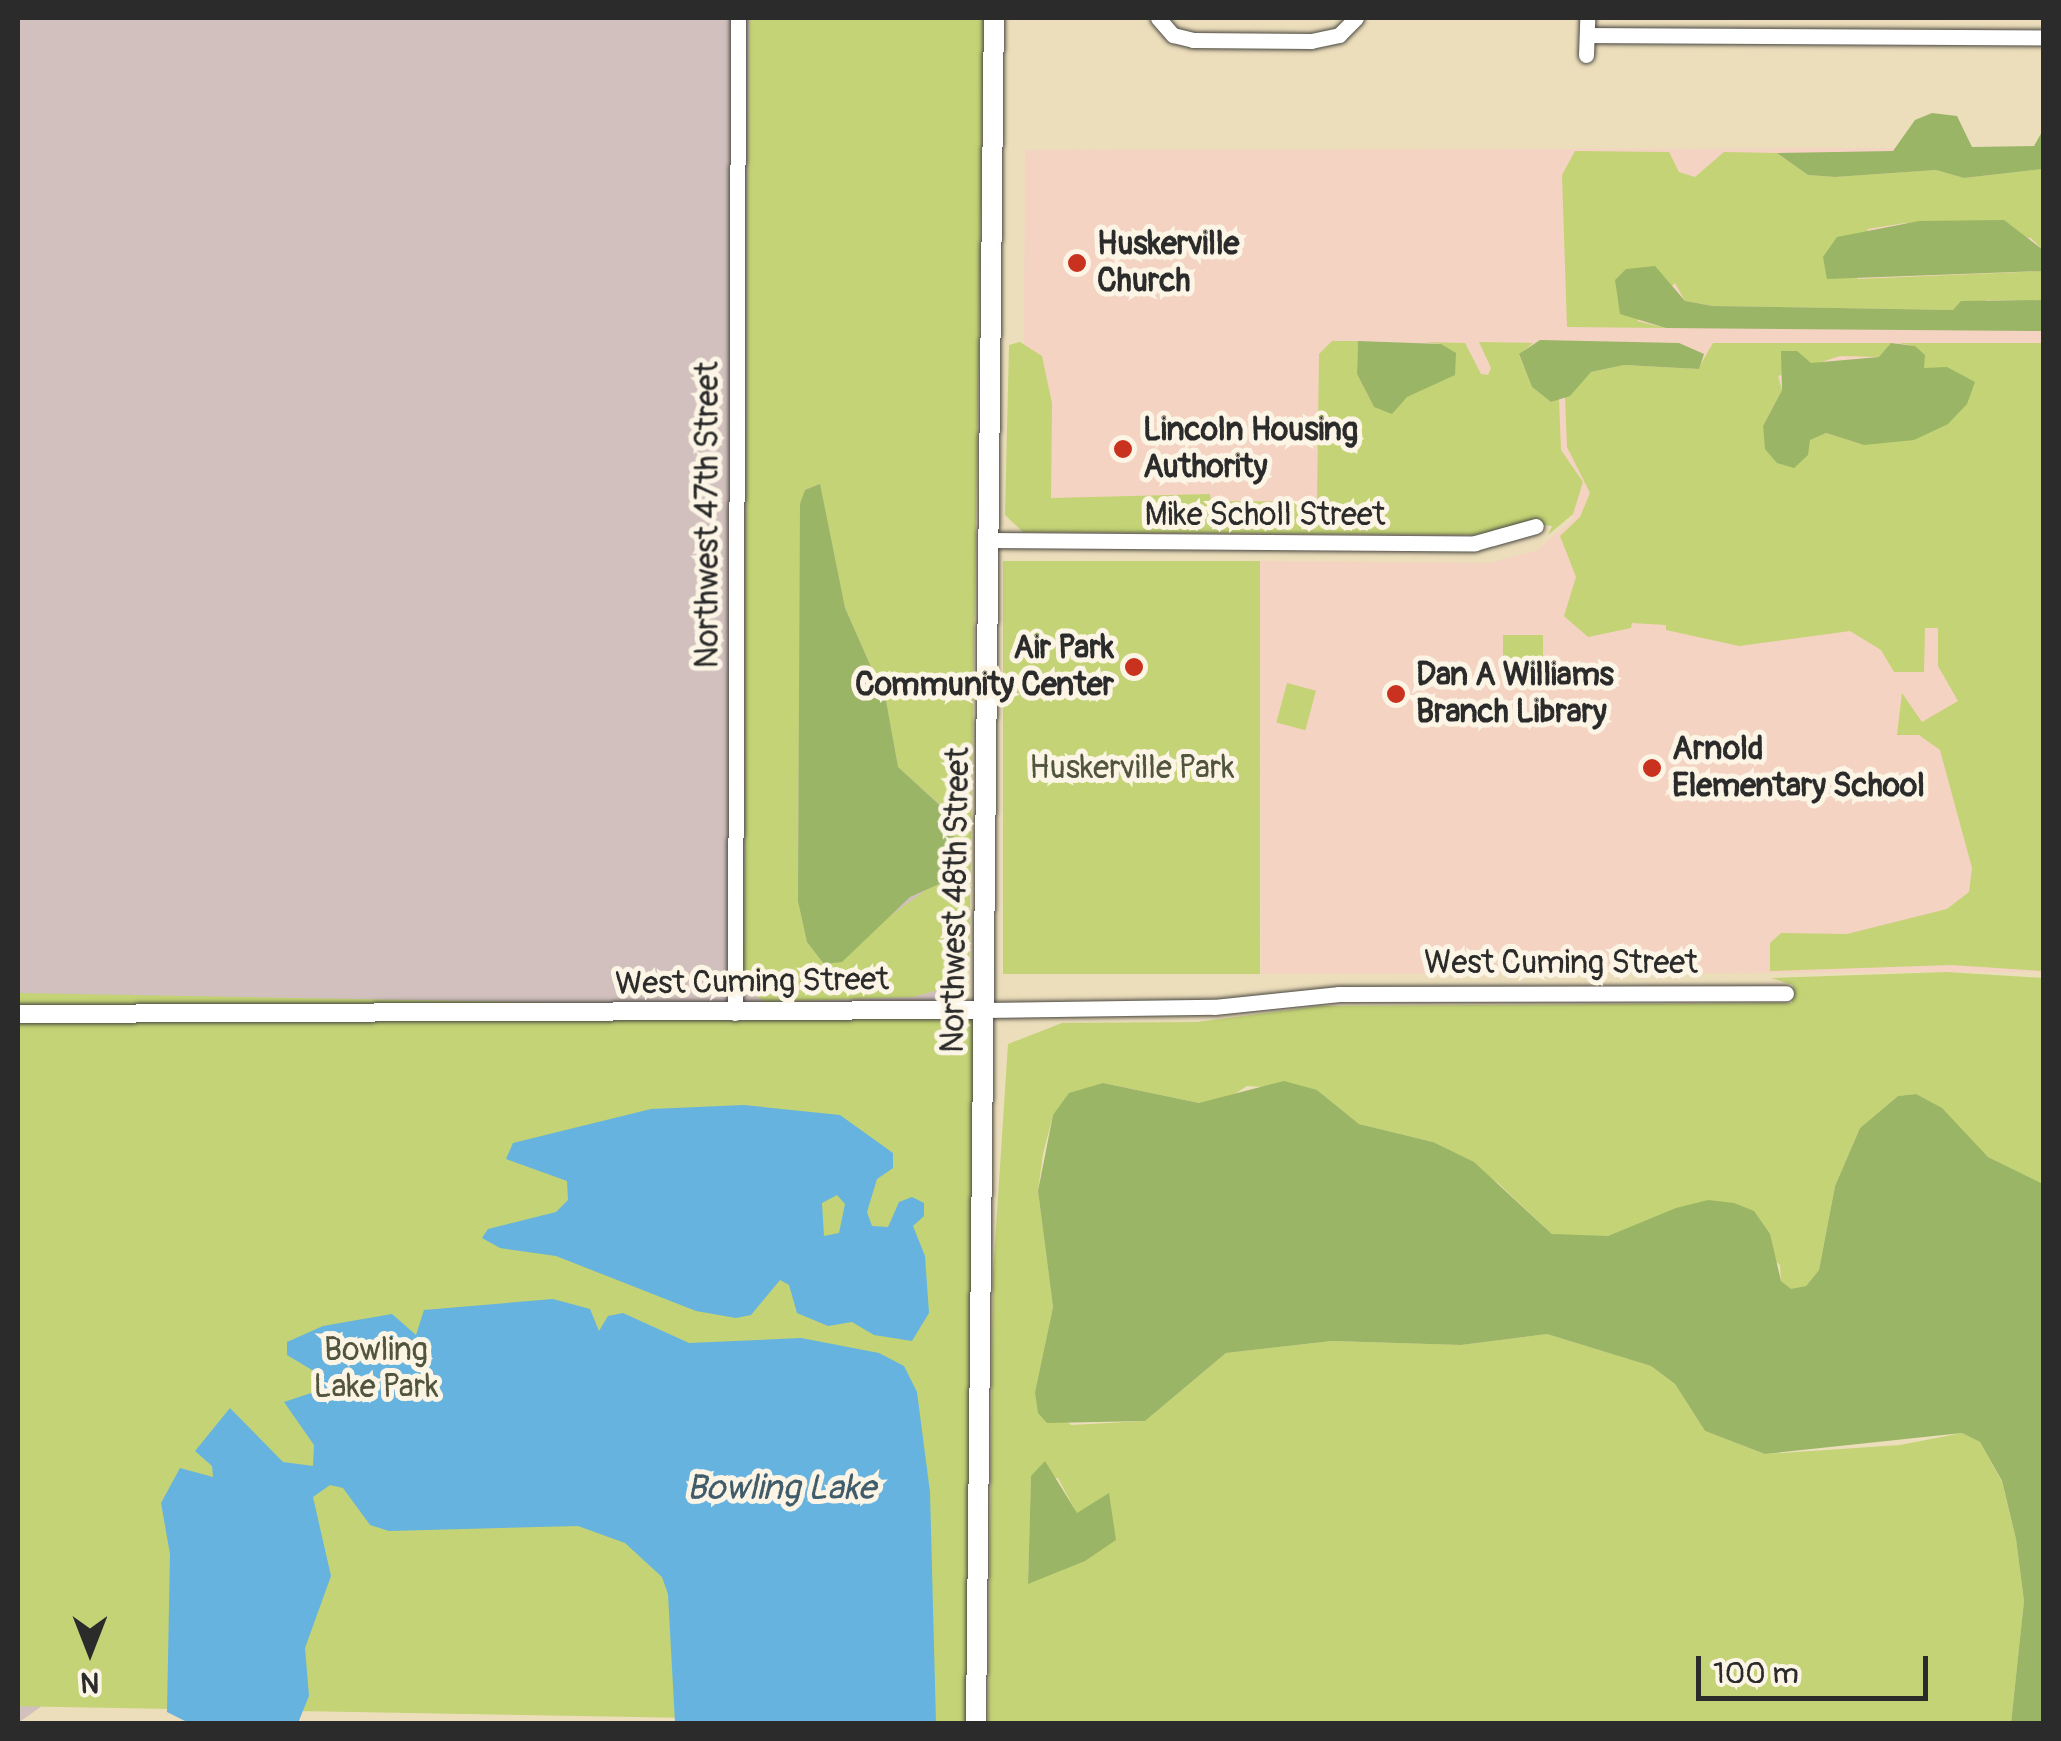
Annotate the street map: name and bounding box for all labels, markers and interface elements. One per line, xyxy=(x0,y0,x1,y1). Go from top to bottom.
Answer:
place label: Huskerville Church xyxy=(1097,226,1239,301)
marker: Huskerville Church xyxy=(1066,252,1088,274)
street label: Northwest 47th Street xyxy=(689,362,727,668)
place label: Lincoln Housing Authority xyxy=(1143,412,1358,487)
marker: Lincoln Housing Authority xyxy=(1112,438,1134,460)
street label: Mike Scholl Street xyxy=(1145,496,1385,534)
place label: Air Park Community Center xyxy=(855,630,1114,705)
marker: Air Park Community Center xyxy=(1123,656,1145,678)
place label: Dan A Williams Branch Library xyxy=(1416,657,1614,732)
marker: Dan A Williams Branch Library xyxy=(1385,683,1407,705)
place label: Arnold Elementary School xyxy=(1672,731,1925,806)
street label: Northwest 48th Street xyxy=(934,747,978,1053)
park label: Huskerville Park xyxy=(1029,749,1235,787)
marker: Arnold Elementary School xyxy=(1641,757,1663,779)
street label: West Cuming Street xyxy=(1424,944,1698,982)
street label: West Cuming Street xyxy=(615,960,889,1004)
park label: Bowling Lake Park xyxy=(313,1332,439,1407)
water label: Bowling Lake xyxy=(687,1467,875,1509)
north arrow xyxy=(40,1601,140,1701)
scale bar xyxy=(1701,1636,1934,1698)
text: 100 m xyxy=(1713,1655,1799,1692)
text: N xyxy=(81,1664,99,1699)

